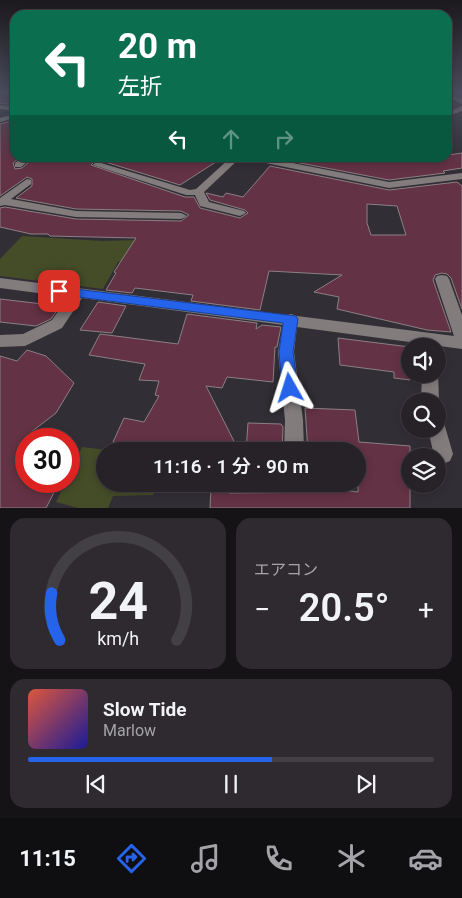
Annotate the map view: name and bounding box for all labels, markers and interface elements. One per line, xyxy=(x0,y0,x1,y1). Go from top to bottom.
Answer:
text: 20 m xyxy=(118,26,197,67)
icon: left xyxy=(35,30,100,95)
text: 左折 xyxy=(118,74,162,99)
icon: left xyxy=(164,125,192,153)
icon: ahead xyxy=(217,125,245,153)
icon: right xyxy=(270,125,298,153)
pin xyxy=(38,270,80,312)
icon: arrive xyxy=(45,277,73,305)
map controls xyxy=(401,338,446,493)
button: sound xyxy=(401,338,446,383)
position arrow xyxy=(263,361,315,413)
button: search xyxy=(401,393,446,438)
speed limit sign: 30 xyxy=(15,428,80,493)
button: layers xyxy=(401,448,446,493)
text: 11:16 · 1 分 · 90 m xyxy=(153,455,309,478)
text: エアコン xyxy=(254,560,318,579)
text: 24 xyxy=(88,571,148,632)
text: 20.5° xyxy=(299,586,389,630)
text: − xyxy=(254,593,270,626)
text: + xyxy=(418,593,434,626)
text: km/h xyxy=(97,628,139,649)
text: Slow Tide xyxy=(103,698,186,721)
text: Marlow xyxy=(103,721,156,740)
icon: previous xyxy=(82,770,110,798)
icon: pause xyxy=(217,770,245,798)
icon: next xyxy=(352,770,380,798)
icon: directions xyxy=(114,841,149,876)
icon: music xyxy=(188,841,223,876)
icon: phone xyxy=(261,841,296,876)
icon: climate xyxy=(334,841,369,876)
icon: car xyxy=(408,841,443,876)
text: 11:15 xyxy=(19,846,76,871)

